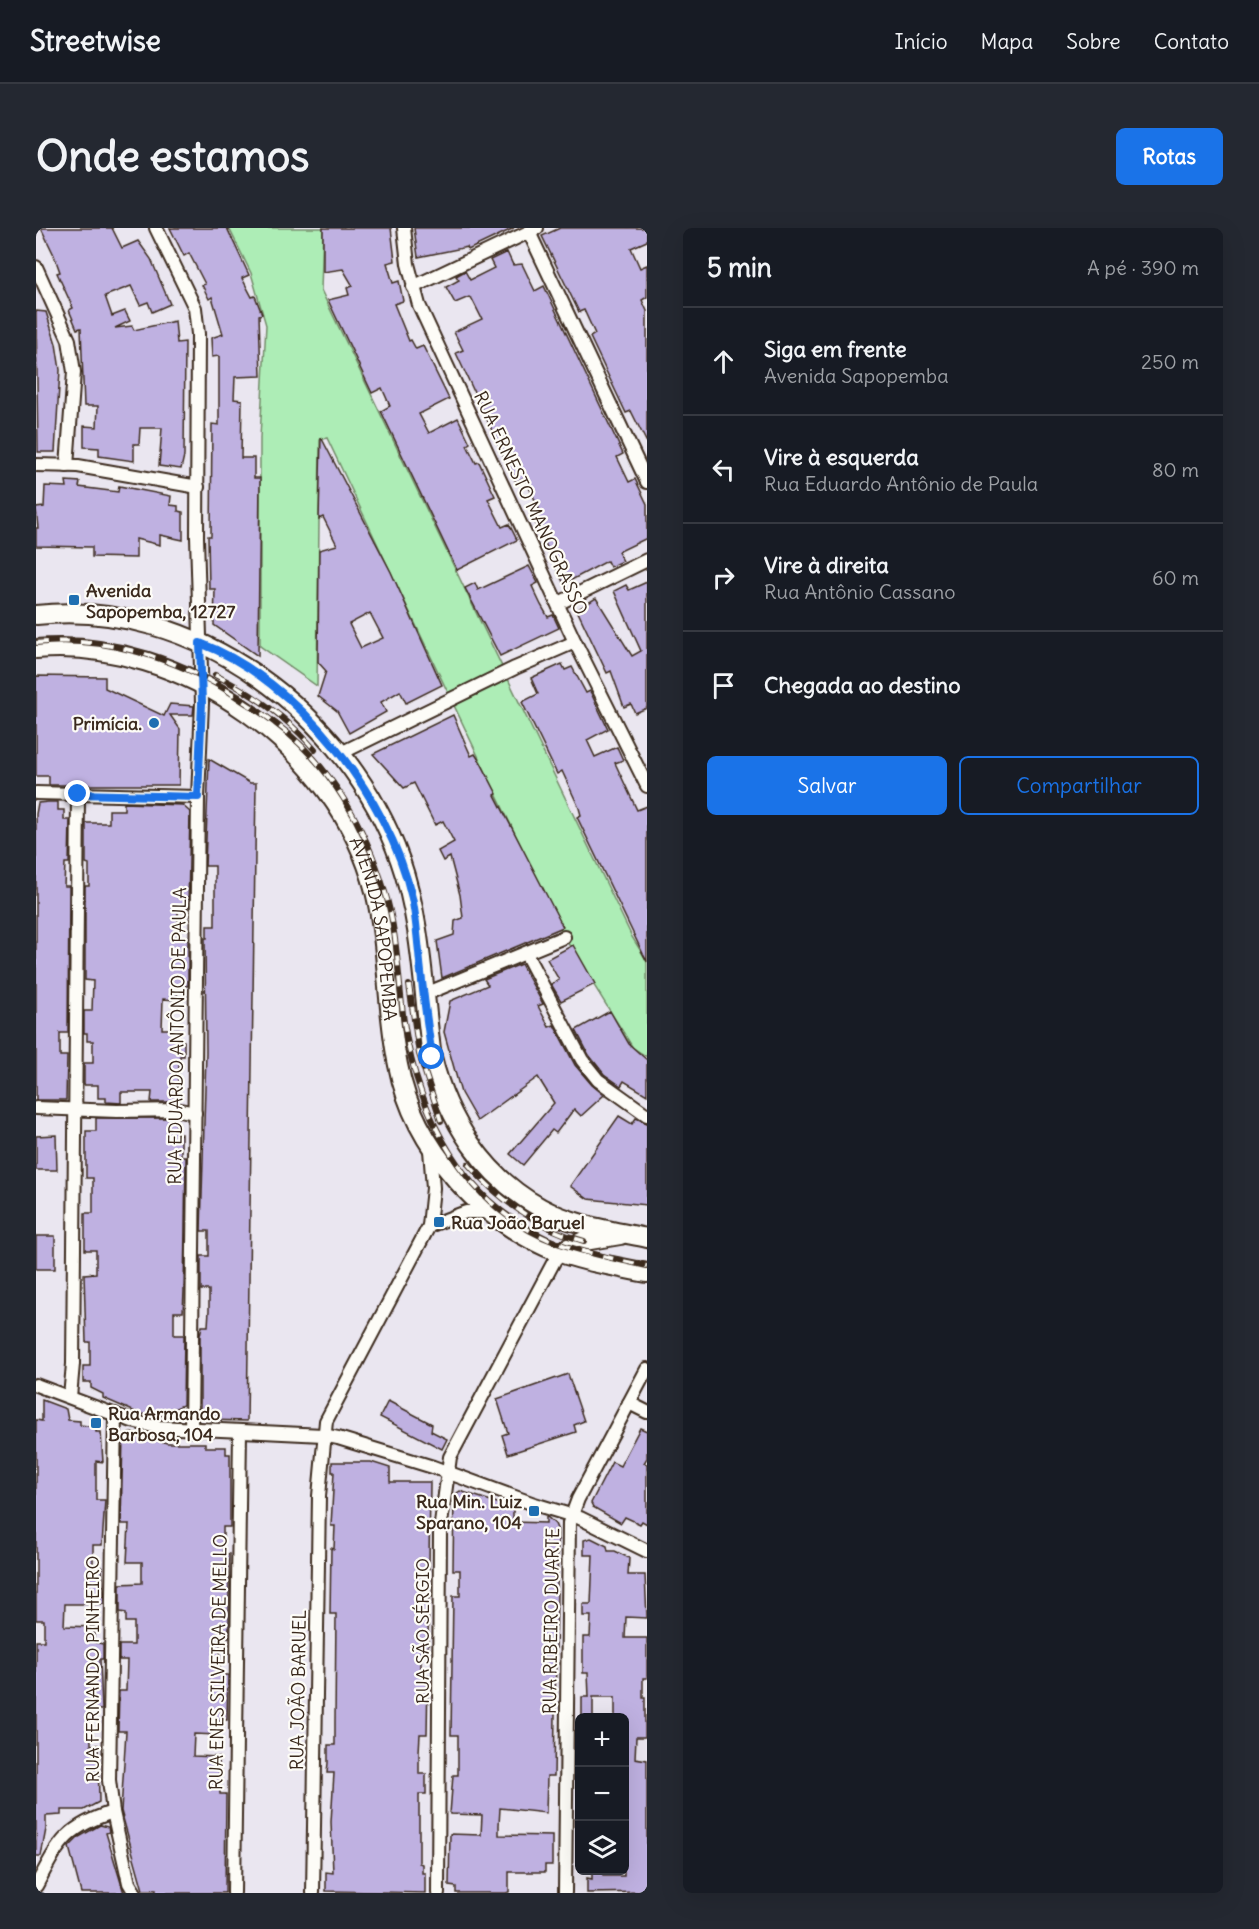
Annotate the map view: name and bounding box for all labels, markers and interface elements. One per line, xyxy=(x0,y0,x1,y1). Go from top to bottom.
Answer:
text: Streetwise xyxy=(30,23,161,59)
text: Início xyxy=(894,28,948,55)
text: Mapa xyxy=(981,28,1033,55)
text: Sobre xyxy=(1066,28,1121,55)
text: Contato xyxy=(1154,28,1229,55)
button: Rotas xyxy=(1116,128,1223,185)
text: Onde estamos xyxy=(36,130,309,182)
text: 5 min xyxy=(707,251,772,284)
text: A pé · 390 m xyxy=(1087,255,1199,280)
text: Siga em frente xyxy=(764,335,907,363)
icon: ahead xyxy=(707,345,740,378)
text: 250 m xyxy=(1141,349,1199,374)
text: Avenida Sapopemba xyxy=(764,363,949,388)
street label: RUA ERNESTO MANOGRASSO xyxy=(469,388,593,618)
text: Vire à esquerda xyxy=(764,443,919,471)
icon: left xyxy=(707,453,740,486)
text: 80 m xyxy=(1152,457,1199,482)
text: Rua Eduardo Antônio de Paula xyxy=(764,471,1038,496)
text: Vire à direita xyxy=(764,551,889,579)
icon: right xyxy=(707,561,740,594)
text: 60 m xyxy=(1152,565,1199,590)
place label: Avenida Sapopemba, 12727 xyxy=(86,579,235,623)
text: Rua Antônio Cassano xyxy=(764,579,956,604)
marker: Avenida Sapopemba, 12727 xyxy=(67,593,81,607)
icon: arrive xyxy=(707,669,740,702)
text: Chegada ao destino xyxy=(764,671,961,699)
place label: Primícia. xyxy=(73,712,142,735)
marker: Primícia. xyxy=(147,716,161,730)
button: Salvar xyxy=(707,756,947,815)
button: Compartilhar xyxy=(959,756,1199,815)
route end xyxy=(64,780,90,806)
street label: AVENIDA SAPOPEMBA xyxy=(345,833,403,1022)
street label: RUA EDUARDO ANTÔNIO DE PAULA xyxy=(163,887,191,1185)
route start xyxy=(418,1043,444,1069)
place label: Rua João Baruel xyxy=(451,1211,585,1234)
marker: Rua João Baruel xyxy=(432,1215,446,1229)
place label: Rua Armando Barbosa, 104 xyxy=(108,1402,220,1446)
marker: Rua Armando Barbosa, 104 xyxy=(89,1416,103,1430)
place label: Rua Min. Luiz Sparano, 104 xyxy=(416,1490,523,1534)
marker: Rua Min. Luiz Sparano, 104 xyxy=(527,1504,541,1518)
street label: RUA RIBEIRO DUARTE xyxy=(538,1528,564,1714)
street label: RUA ENES SILVEIRA DE MELLO xyxy=(204,1534,232,1790)
street label: RUA FERNANDO PINHEIRO xyxy=(81,1556,104,1782)
street label: RUA SÃO SÉRGIO xyxy=(411,1558,434,1704)
street label: RUA JOÃO BARUEL xyxy=(285,1610,311,1770)
map controls xyxy=(575,1713,629,1875)
button: + xyxy=(575,1713,629,1767)
button: − xyxy=(575,1767,629,1821)
button: layers xyxy=(575,1821,629,1875)

